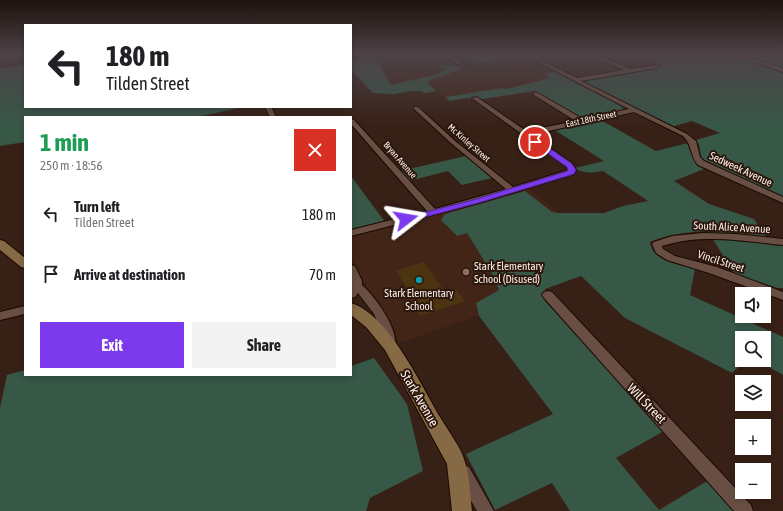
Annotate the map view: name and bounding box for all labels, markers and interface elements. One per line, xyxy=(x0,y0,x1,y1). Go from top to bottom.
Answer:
icon: left xyxy=(40,40,92,92)
text: 180 m xyxy=(106,40,169,72)
text: Tilden Street xyxy=(106,73,190,94)
street label: East 18th Street xyxy=(565,109,618,129)
street label: Mc Kinley Street xyxy=(446,122,492,164)
pin xyxy=(518,125,552,159)
text: 1 min xyxy=(40,129,89,156)
button: close xyxy=(294,129,336,171)
icon: arrive xyxy=(524,131,546,153)
street label: Bryan Avenue xyxy=(381,140,419,180)
street label: Sedweek Avenue xyxy=(708,149,774,189)
text: 250 m · 18:56 xyxy=(40,158,103,173)
text: Turn left xyxy=(74,198,120,215)
position arrow xyxy=(385,198,427,240)
icon: left xyxy=(40,203,62,225)
text: 180 m xyxy=(302,206,336,223)
text: Tilden Street xyxy=(74,215,134,230)
street label: South Alice Avenue xyxy=(693,219,771,235)
street label: Vincil Street xyxy=(696,248,746,274)
place label: Stark Elementary School (Disused) xyxy=(474,260,544,285)
icon: arrive xyxy=(40,263,62,285)
text: Arrive at destination xyxy=(74,266,185,283)
text: 70 m xyxy=(309,266,336,283)
marker: Stark Elementary School (Disused) xyxy=(461,267,471,277)
marker: Stark Elementary School xyxy=(414,275,424,285)
place label: Stark Elementary School xyxy=(384,287,454,312)
map controls xyxy=(735,287,771,499)
button: sound xyxy=(735,287,771,323)
button: Exit xyxy=(40,322,184,368)
button: Share xyxy=(192,322,336,368)
button: search xyxy=(735,331,771,367)
street label: Stark Avenue xyxy=(397,367,442,429)
button: layers xyxy=(735,375,771,411)
street label: Will Street xyxy=(624,380,669,427)
button: + xyxy=(735,419,771,455)
button: − xyxy=(735,463,771,499)

